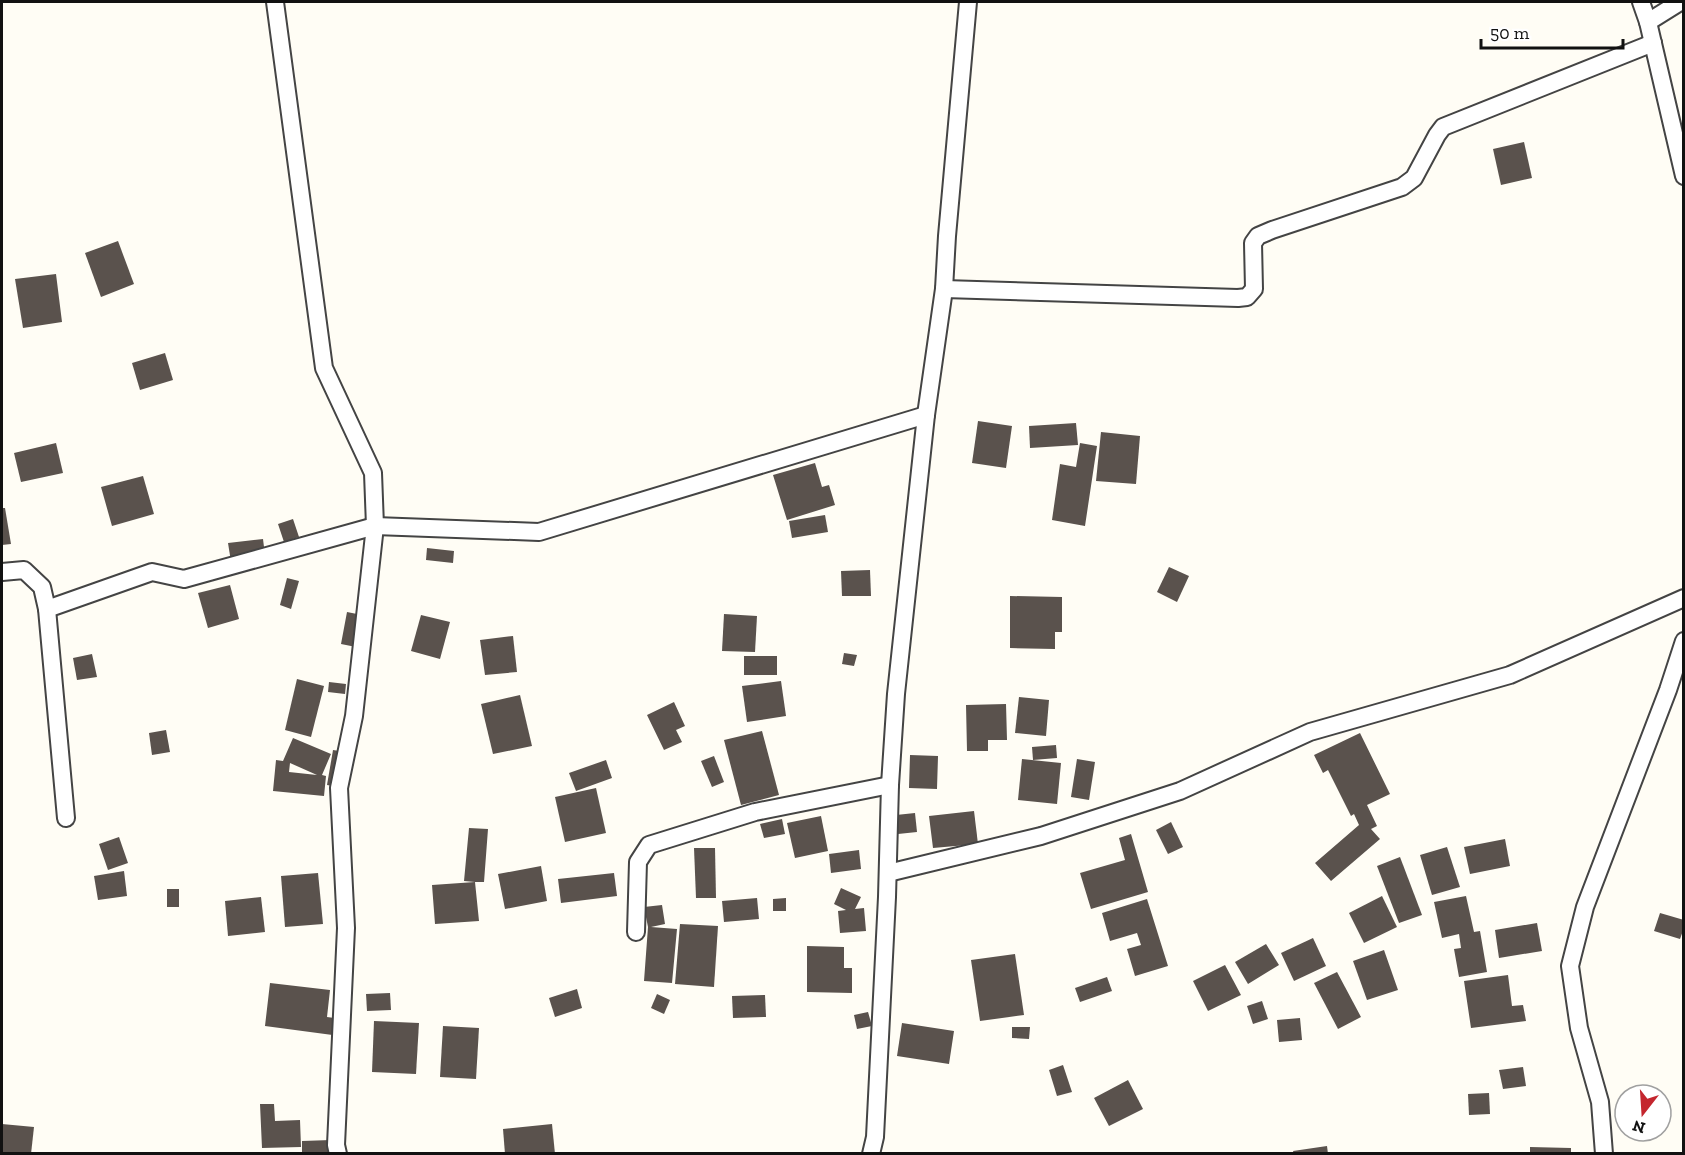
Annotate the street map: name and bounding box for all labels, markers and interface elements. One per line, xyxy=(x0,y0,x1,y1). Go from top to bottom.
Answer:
scale bar xyxy=(1481,12,1624,50)
text: 50 m xyxy=(1490,22,1530,44)
north arrow xyxy=(1613,1083,1673,1143)
text: N xyxy=(1630,1116,1647,1138)

